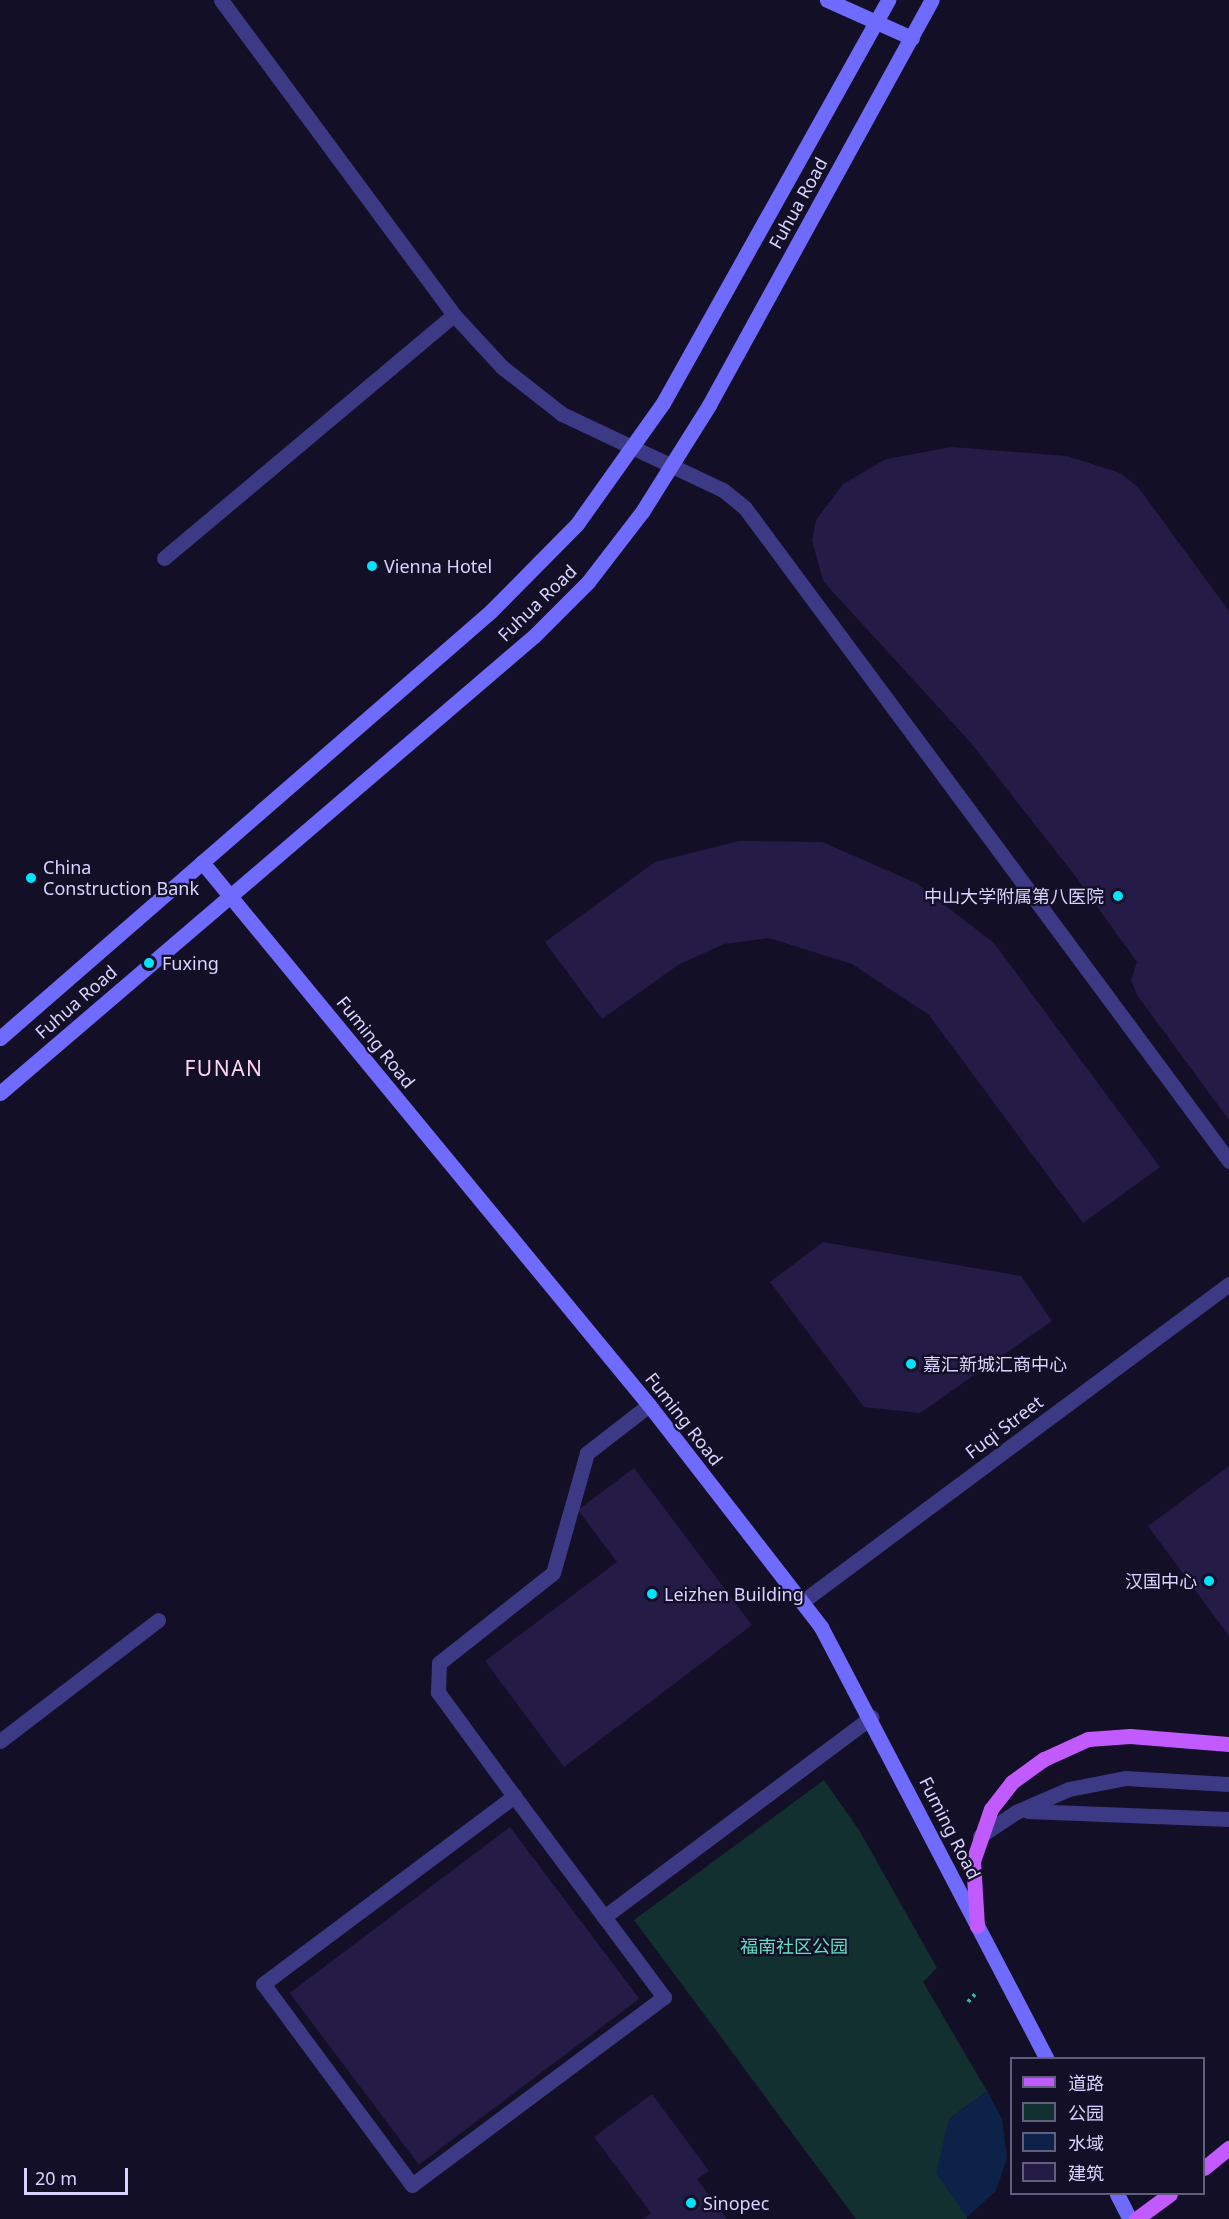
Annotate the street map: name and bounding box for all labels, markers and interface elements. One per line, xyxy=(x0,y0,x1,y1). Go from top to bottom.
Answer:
street label: Fuhua Road xyxy=(764,154,832,252)
place label: Vienna Hotel xyxy=(384,555,492,577)
marker: Vienna Hotel xyxy=(365,559,379,573)
street label: Fuhua Road xyxy=(493,560,581,646)
place label: China Construction Bank xyxy=(43,857,199,900)
marker: China Construction Bank xyxy=(24,871,38,885)
place label: 中山大学附属第八医院 xyxy=(924,885,1104,907)
marker: 中山大学附属第八医院 xyxy=(1109,887,1127,905)
place label: Fuxing xyxy=(162,952,219,974)
marker: Fuxing xyxy=(140,954,158,972)
street label: Fuhua Road xyxy=(31,961,121,1043)
street label: Fuming Road xyxy=(332,992,420,1092)
district label: FUNAN xyxy=(184,1055,264,1081)
place label: 嘉汇新城汇商中心 xyxy=(923,1353,1067,1375)
marker: 嘉汇新城汇商中心 xyxy=(904,1357,918,1371)
street label: Fuming Road xyxy=(641,1368,727,1470)
street label: Fuqi Street xyxy=(961,1391,1047,1463)
place label: 汉国中心 xyxy=(1125,1570,1197,1592)
marker: 汉国中心 xyxy=(1202,1574,1216,1588)
place label: Leizhen Building xyxy=(664,1583,804,1605)
marker: Leizhen Building xyxy=(645,1587,659,1601)
street label: Fuming Road xyxy=(915,1773,985,1883)
park label: 福南社区公园 xyxy=(740,1935,848,1957)
legend xyxy=(1010,2057,1205,2195)
text: 道路 xyxy=(1068,2071,1104,2095)
text: 公园 xyxy=(1068,2101,1104,2125)
text: 水域 xyxy=(1068,2131,1104,2155)
scale bar xyxy=(27,2156,130,2194)
text: 建筑 xyxy=(1068,2161,1104,2185)
text: 20 m xyxy=(35,2166,77,2190)
place label: Sinopec xyxy=(703,2192,769,2214)
marker: Sinopec xyxy=(684,2196,698,2210)

